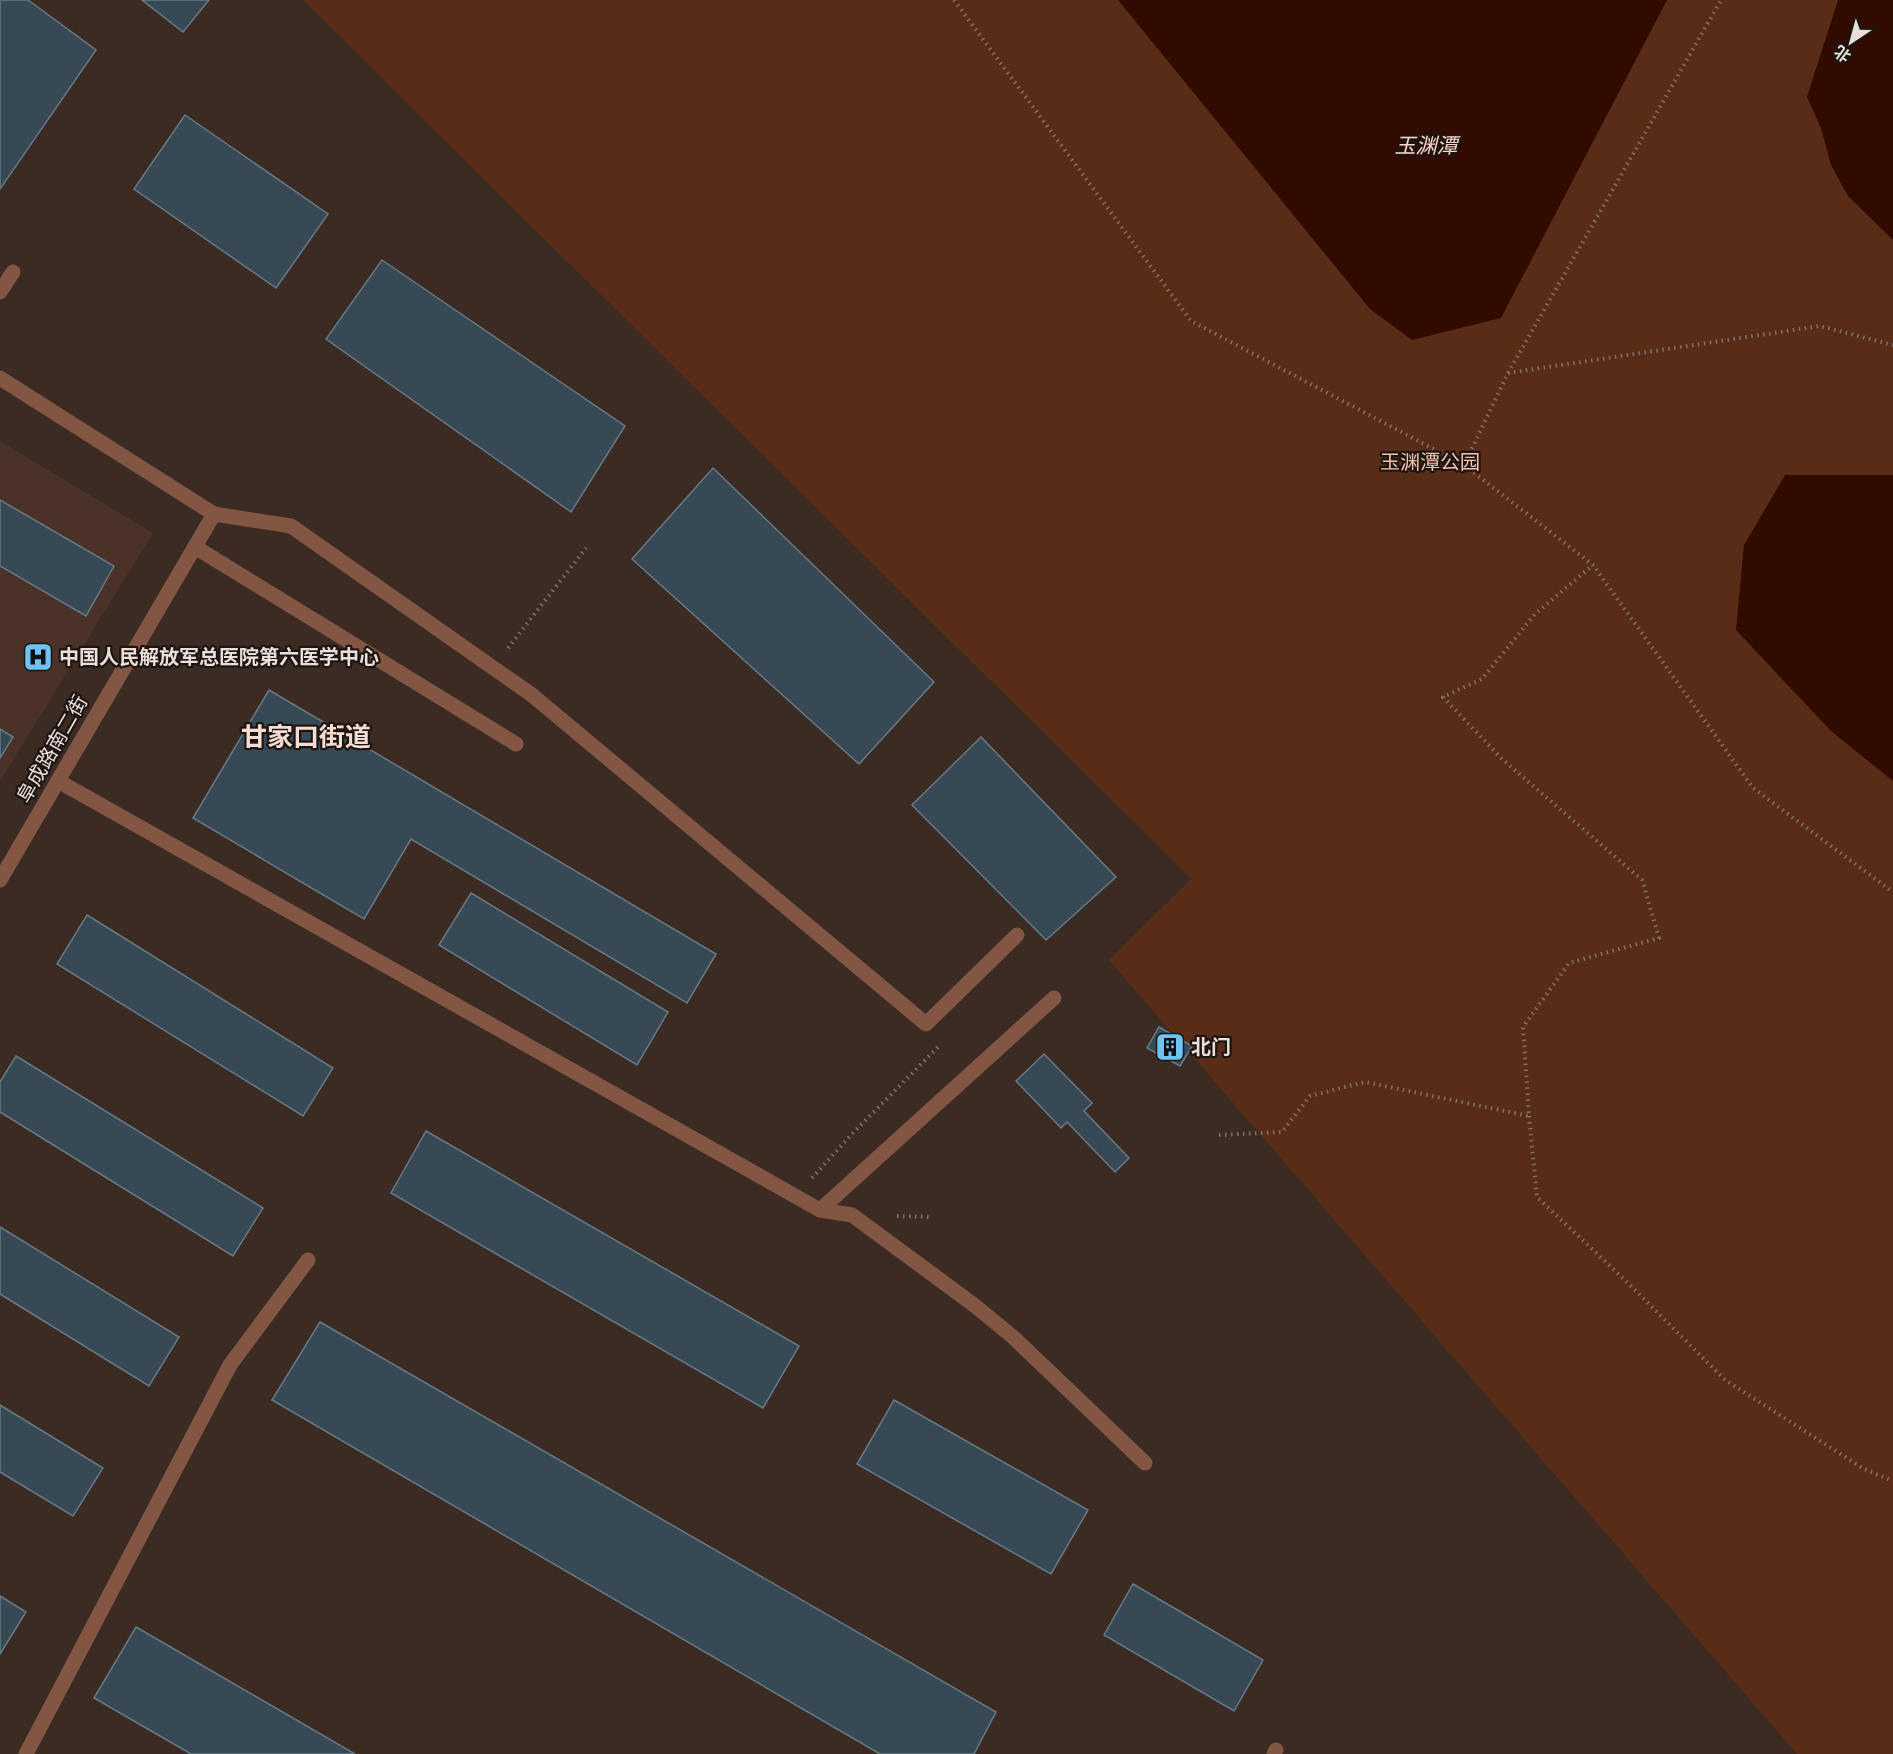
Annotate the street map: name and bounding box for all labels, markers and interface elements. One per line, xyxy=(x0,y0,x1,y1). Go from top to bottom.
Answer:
north arrow xyxy=(1821,12,1881,72)
text: 北 xyxy=(1830,41,1855,66)
water label: 玉渊潭 xyxy=(1395,134,1461,158)
park label: 玉渊潭公园 xyxy=(1380,451,1480,474)
hospital icon: 中国人民解放军总医院第六医学中心 xyxy=(22,641,54,673)
place label: 中国人民解放军总医院第六医学中心 xyxy=(59,646,379,669)
street label: 阜成路南二街 xyxy=(12,692,92,807)
district label: 甘家口街道 xyxy=(241,722,371,753)
building icon: 北门 xyxy=(1154,1031,1186,1063)
place label: 北门 xyxy=(1191,1036,1231,1059)

